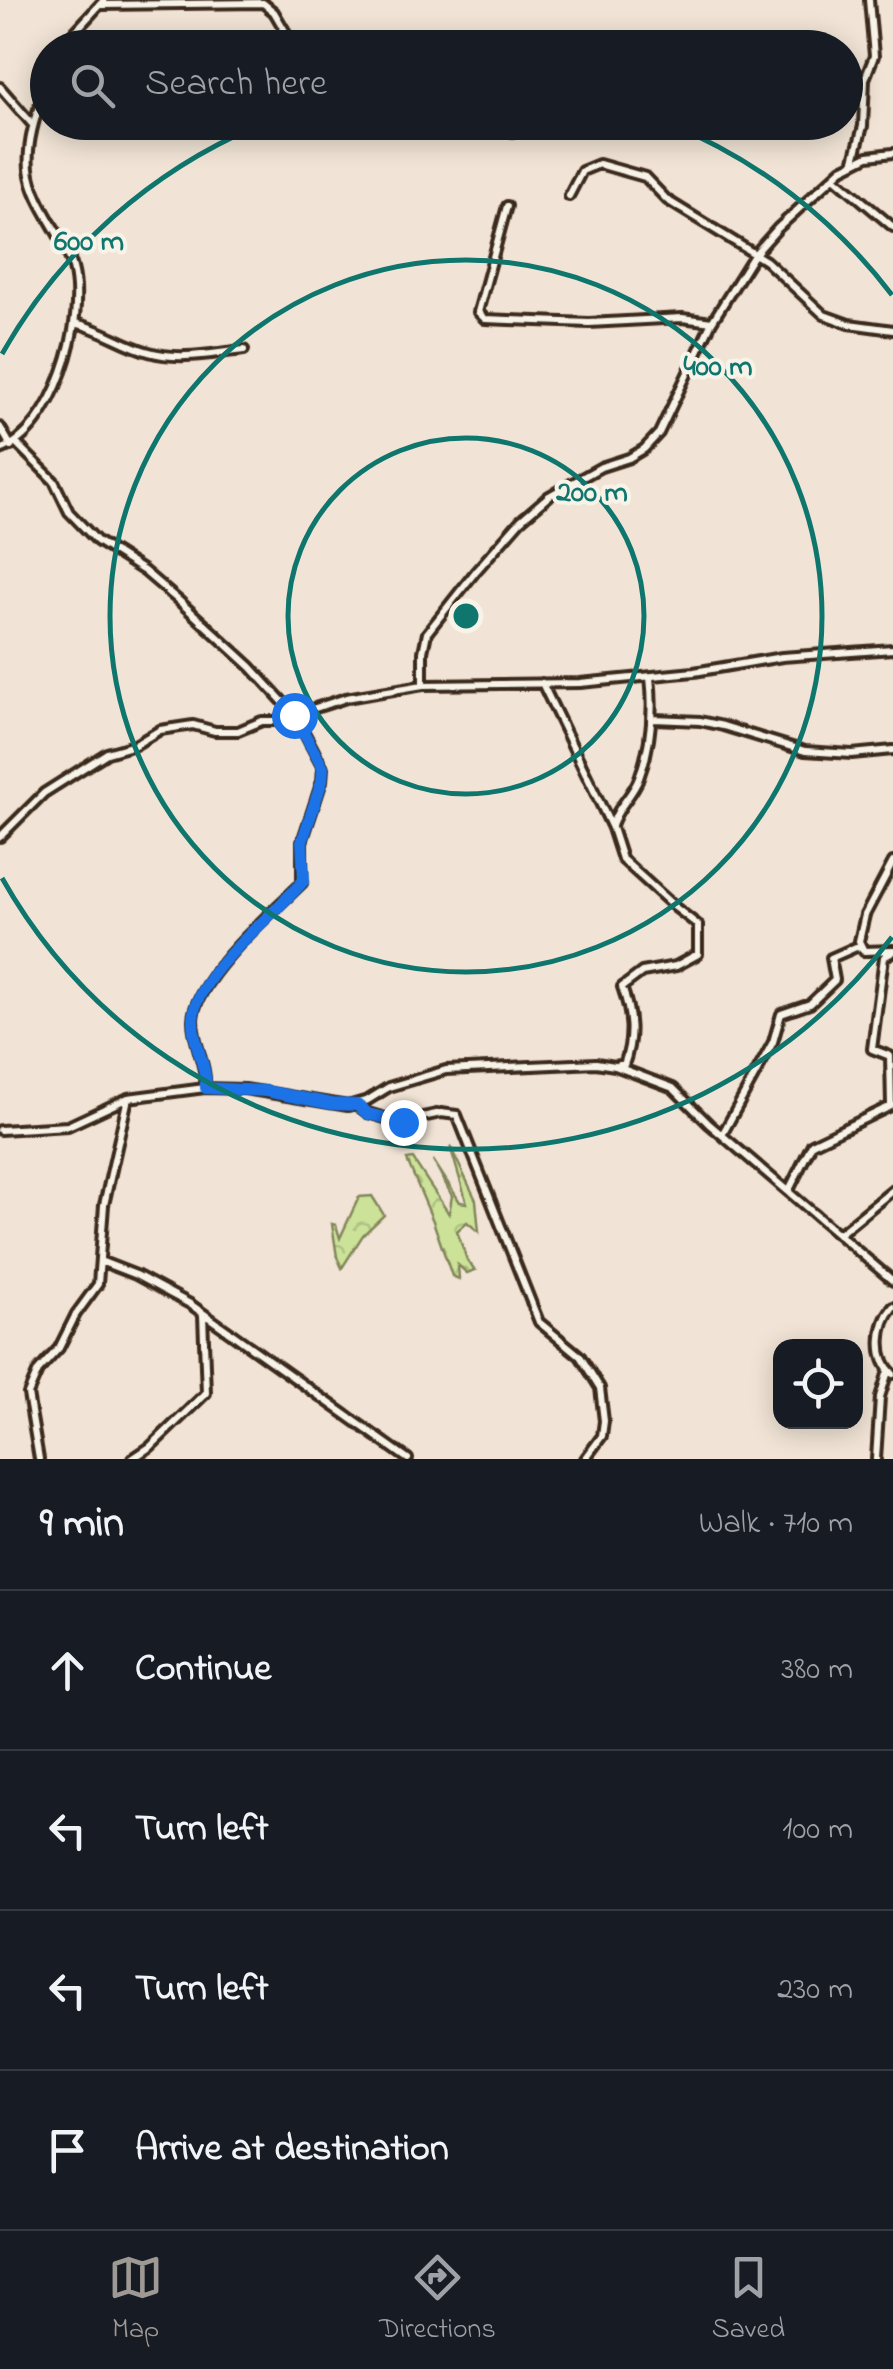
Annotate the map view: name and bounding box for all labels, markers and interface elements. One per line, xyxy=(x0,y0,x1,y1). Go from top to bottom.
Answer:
search box xyxy=(30,30,863,140)
text: Search here xyxy=(145,57,327,113)
icon: search xyxy=(65,58,120,113)
text: 600 m xyxy=(54,221,124,265)
text: 400 m xyxy=(683,346,753,390)
text: 200 m xyxy=(555,472,628,516)
centre of rings xyxy=(448,598,484,634)
route start xyxy=(272,693,318,739)
route end xyxy=(381,1100,427,1146)
map controls xyxy=(773,1339,863,1429)
button: locate xyxy=(773,1339,863,1429)
text: 9 min xyxy=(40,1494,124,1555)
text: Walk · 710 m xyxy=(699,1501,853,1548)
text: Continue xyxy=(135,1642,271,1698)
icon: ahead xyxy=(40,1643,95,1698)
text: 380 m xyxy=(781,1647,853,1694)
text: Turn left xyxy=(135,1802,268,1858)
icon: left xyxy=(40,1803,95,1858)
text: 100 m xyxy=(782,1807,853,1854)
text: Turn left xyxy=(135,1962,268,2018)
icon: left xyxy=(40,1963,95,2018)
text: 230 m xyxy=(777,1967,853,2014)
text: Arrive at destination xyxy=(135,2122,449,2178)
icon: arrive xyxy=(40,2123,95,2178)
tab: Map xyxy=(108,2250,163,2351)
tab: Directions xyxy=(379,2250,496,2351)
tab: Saved xyxy=(712,2250,785,2351)

